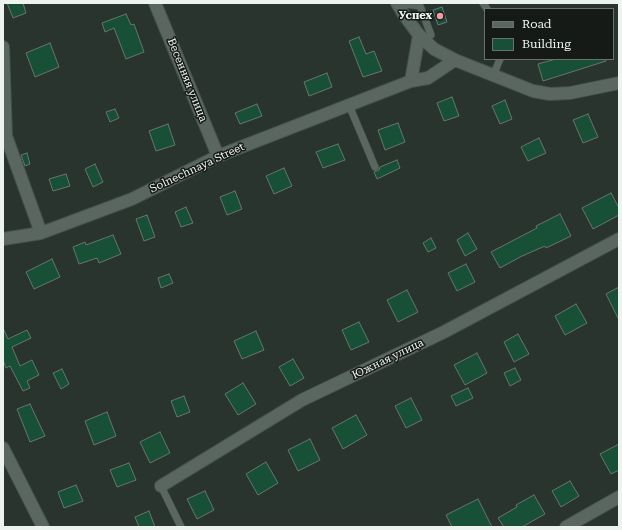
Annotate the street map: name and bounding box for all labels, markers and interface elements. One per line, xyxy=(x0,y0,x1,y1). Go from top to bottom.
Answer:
legend xyxy=(484,8,614,60)
place label: Успех xyxy=(399,9,432,23)
marker: Успех xyxy=(435,11,445,21)
text: Road xyxy=(522,17,551,31)
street label: Весенняя улица xyxy=(164,36,210,124)
text: Building xyxy=(522,37,571,51)
street label: Solnechnaya Street xyxy=(148,140,246,196)
street label: Южная улица xyxy=(350,336,426,382)

